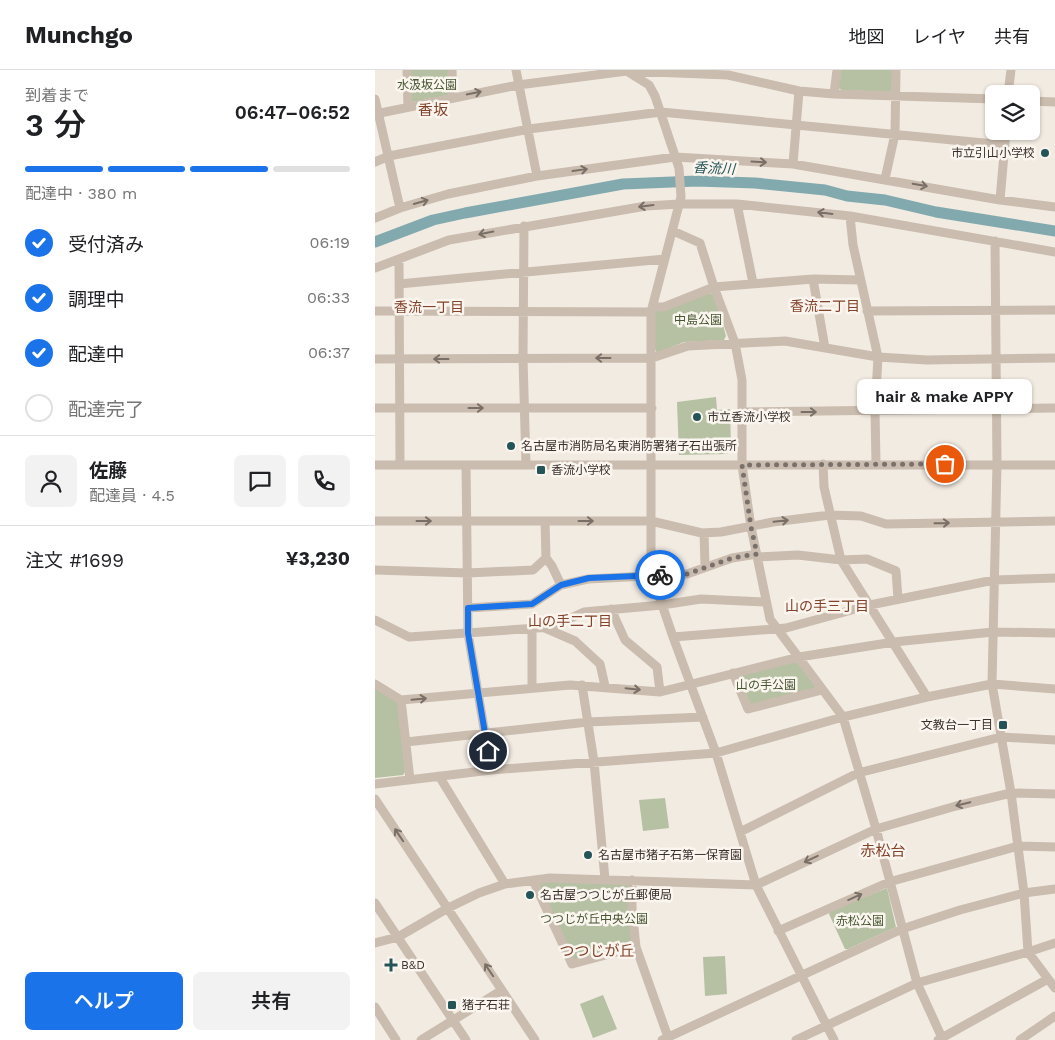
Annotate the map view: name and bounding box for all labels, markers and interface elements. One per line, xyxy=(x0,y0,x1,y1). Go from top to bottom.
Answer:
text: Munchgo xyxy=(25,21,133,49)
text: 地図 xyxy=(849,26,885,47)
text: レイヤ xyxy=(913,26,966,47)
text: 共有 xyxy=(994,26,1030,47)
park label: 水汲坂公園 xyxy=(397,78,457,92)
map controls xyxy=(985,85,1040,140)
button: layers xyxy=(985,85,1040,140)
text: 到着まで xyxy=(25,86,89,105)
one-way arrow xyxy=(466,88,482,98)
text: 06:47–06:52 xyxy=(235,101,350,124)
district label: 香坂 xyxy=(418,101,448,119)
text: 3 分 xyxy=(25,106,86,144)
place label: 市立引山小学校 xyxy=(951,146,1035,160)
marker: 市立引山小学校 xyxy=(1039,147,1051,159)
one-way arrow xyxy=(751,157,767,166)
water label: 香流川 xyxy=(693,159,737,177)
one-way arrow xyxy=(572,165,588,175)
one-way arrow xyxy=(911,181,927,191)
text: 配達中 · 380 m xyxy=(25,184,137,203)
one-way arrow xyxy=(412,196,428,206)
one-way arrow xyxy=(638,201,654,211)
one-way arrow xyxy=(818,208,834,218)
icon: check xyxy=(25,229,53,257)
one-way arrow xyxy=(478,229,494,239)
text: 受付済み xyxy=(68,233,144,256)
text: 06:19 xyxy=(309,233,350,252)
icon: check xyxy=(25,284,53,312)
text: 調理中 xyxy=(68,288,125,311)
text: 06:33 xyxy=(307,288,350,307)
district label: 香流二丁目 xyxy=(790,298,860,314)
district label: 香流一丁目 xyxy=(394,299,464,315)
park label: 中島公園 xyxy=(674,313,722,327)
icon: check xyxy=(25,339,53,367)
text: 配達中 xyxy=(68,343,125,366)
text: 06:37 xyxy=(308,343,350,362)
one-way arrow xyxy=(595,353,612,363)
one-way arrow xyxy=(433,354,449,364)
callout: hair & make APPY xyxy=(857,379,1033,414)
text: hair & make APPY xyxy=(875,387,1014,406)
text: 配達完了 xyxy=(68,398,144,421)
one-way arrow xyxy=(468,403,484,413)
one-way arrow xyxy=(800,407,817,417)
place label: 市立香流小学校 xyxy=(707,410,791,424)
marker: 市立香流小学校 xyxy=(691,411,703,423)
place label: 名古屋市消防局名東消防署猪子石出張所 xyxy=(521,439,737,453)
marker: 名古屋市消防局名東消防署猪子石出張所 xyxy=(505,440,517,452)
pin xyxy=(924,443,966,485)
icon: bag xyxy=(931,450,959,478)
button: person xyxy=(25,455,77,507)
button: chat xyxy=(234,455,286,507)
button: phone xyxy=(298,455,350,507)
text: 佐藤 xyxy=(89,459,127,482)
place label: 香流小学校 xyxy=(551,463,611,477)
marker: 香流小学校 xyxy=(535,464,547,476)
text: 配達員 · 4.5 xyxy=(89,486,175,505)
one-way arrow xyxy=(415,516,431,526)
one-way arrow xyxy=(578,516,594,526)
one-way arrow xyxy=(773,516,789,526)
one-way arrow xyxy=(934,519,950,528)
text: ¥3,230 xyxy=(286,547,350,570)
text: 注文 #1699 xyxy=(25,549,124,572)
courier xyxy=(635,550,685,600)
icon: bike xyxy=(646,561,674,589)
district label: 山の手三丁目 xyxy=(785,598,869,614)
district label: 山の手二丁目 xyxy=(528,613,612,629)
park label: 山の手公園 xyxy=(736,678,796,692)
one-way arrow xyxy=(625,685,641,694)
one-way arrow xyxy=(411,694,427,703)
place label: 文教台一丁目 xyxy=(921,718,993,732)
marker: 文教台一丁目 xyxy=(997,719,1009,731)
pin xyxy=(467,730,509,772)
icon: home xyxy=(474,737,502,765)
one-way arrow xyxy=(956,800,972,809)
one-way arrow xyxy=(394,828,404,842)
district label: 赤松台 xyxy=(860,842,906,860)
place label: 名古屋市猪子石第一保育園 xyxy=(598,848,742,862)
marker: 名古屋市猪子石第一保育園 xyxy=(582,849,594,861)
one-way arrow xyxy=(804,855,819,865)
place label: 名古屋つつじが丘郵便局 xyxy=(540,888,672,902)
marker: 名古屋つつじが丘郵便局 xyxy=(524,889,536,901)
one-way arrow xyxy=(847,892,862,901)
park label: つつじが丘中央公園 xyxy=(540,912,648,926)
park label: 赤松公園 xyxy=(836,914,884,928)
district label: つつじが丘 xyxy=(559,942,635,960)
place label: B&D xyxy=(401,958,425,972)
marker: B&D xyxy=(385,959,397,971)
one-way arrow xyxy=(484,963,494,977)
button: ヘルプ xyxy=(25,972,183,1030)
button: 共有 xyxy=(193,972,350,1030)
place label: 猪子石荘 xyxy=(462,998,510,1012)
marker: 猪子石荘 xyxy=(446,999,458,1011)

